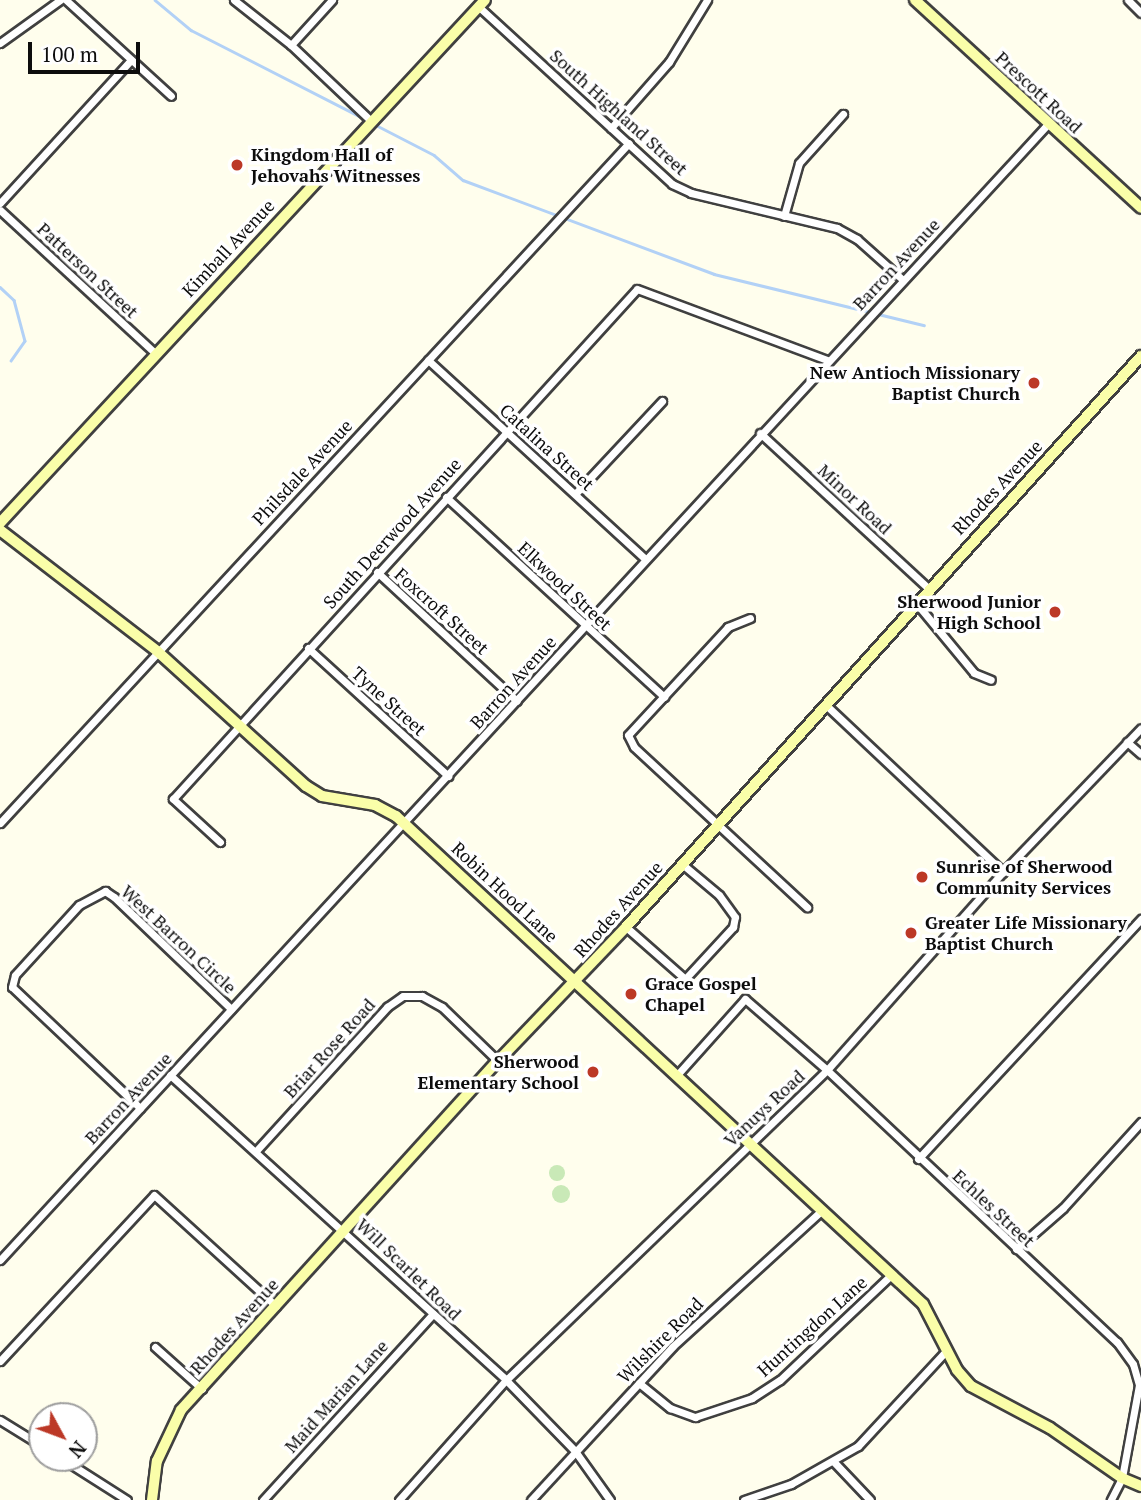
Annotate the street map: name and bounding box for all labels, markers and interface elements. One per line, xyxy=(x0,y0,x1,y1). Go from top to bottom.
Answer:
scale bar xyxy=(32,28,144,72)
text: 100 m xyxy=(41,40,98,68)
street label: South Highland Street xyxy=(546,45,692,179)
street label: Prescott Road xyxy=(991,47,1087,137)
place label: Kingdom Hall of Jehovahs Witnesses xyxy=(251,144,421,186)
marker: Kingdom Hall of Jehovahs Witnesses xyxy=(229,157,245,173)
street label: Kimball Avenue xyxy=(177,195,279,301)
street label: Barron Avenue xyxy=(848,214,944,314)
street label: Patterson Street xyxy=(33,218,143,322)
place label: New Antioch Missionary Baptist Church xyxy=(810,362,1020,404)
marker: New Antioch Missionary Baptist Church xyxy=(1026,375,1042,391)
street label: Catalina Street xyxy=(495,399,599,495)
street label: Philsdale Avenue xyxy=(247,415,357,529)
street label: Rhodes Avenue xyxy=(947,435,1047,539)
street label: South Deerwood Avenue xyxy=(319,453,465,613)
street label: Minor Road xyxy=(814,459,896,539)
street label: Elkwood Street xyxy=(514,537,616,635)
street label: Foxcroft Street xyxy=(391,563,493,659)
place label: Sherwood Junior High School xyxy=(897,591,1041,634)
marker: Sherwood Junior High School xyxy=(1047,604,1063,620)
street label: Barron Avenue xyxy=(466,631,560,733)
street label: Tyne Street xyxy=(347,662,431,740)
street label: Robin Hood Lane xyxy=(447,837,563,947)
street label: Rhodes Avenue xyxy=(569,856,667,962)
place label: Sunrise of Sherwood Community Services xyxy=(936,856,1113,898)
marker: Sunrise of Sherwood Community Services xyxy=(914,869,930,885)
street label: West Barron Circle xyxy=(117,880,241,998)
place label: Greater Life Missionary Baptist Church xyxy=(925,912,1127,954)
marker: Greater Life Missionary Baptist Church xyxy=(903,925,919,941)
place label: Grace Gospel Chapel xyxy=(645,973,757,1016)
marker: Grace Gospel Chapel xyxy=(623,986,639,1002)
street label: Briar Rose Road xyxy=(279,994,379,1102)
street label: Barron Avenue xyxy=(80,1048,176,1148)
place label: Sherwood Elementary School xyxy=(417,1051,579,1094)
marker: Sherwood Elementary School xyxy=(585,1064,601,1080)
street label: Vanuys Road xyxy=(719,1065,809,1151)
street label: Echles Street xyxy=(949,1165,1039,1251)
street label: Will Scarlet Road xyxy=(352,1214,466,1324)
street label: Huntingdon Lane xyxy=(753,1271,871,1381)
street label: Rhodes Avenue xyxy=(185,1273,283,1379)
street label: Wilshire Road xyxy=(613,1293,707,1387)
street label: Maid Marian Lane xyxy=(280,1335,392,1457)
north arrow xyxy=(28,1402,98,1472)
text: N xyxy=(64,1436,92,1463)

